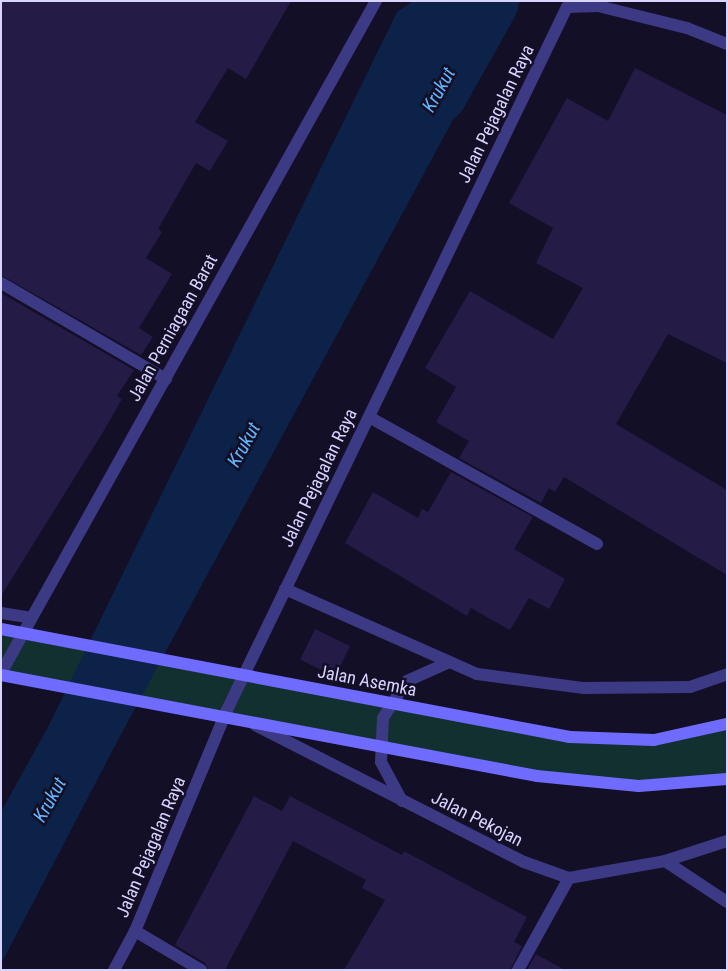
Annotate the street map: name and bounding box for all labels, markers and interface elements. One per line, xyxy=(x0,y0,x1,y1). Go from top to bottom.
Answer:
street label: Jalan Pejagalan Raya xyxy=(453,41,539,187)
water label: Krukut xyxy=(418,64,460,116)
street label: Jalan Perniagaan Barat xyxy=(124,251,222,405)
street label: Jalan Pejagalan Raya xyxy=(276,405,362,551)
water label: Krukut xyxy=(223,419,265,471)
street label: Jalan Asemka xyxy=(316,661,418,701)
street label: Jalan Pejagalan Raya xyxy=(112,773,190,921)
water label: Krukut xyxy=(29,774,71,826)
street label: Jalan Pekojan xyxy=(428,787,526,851)

